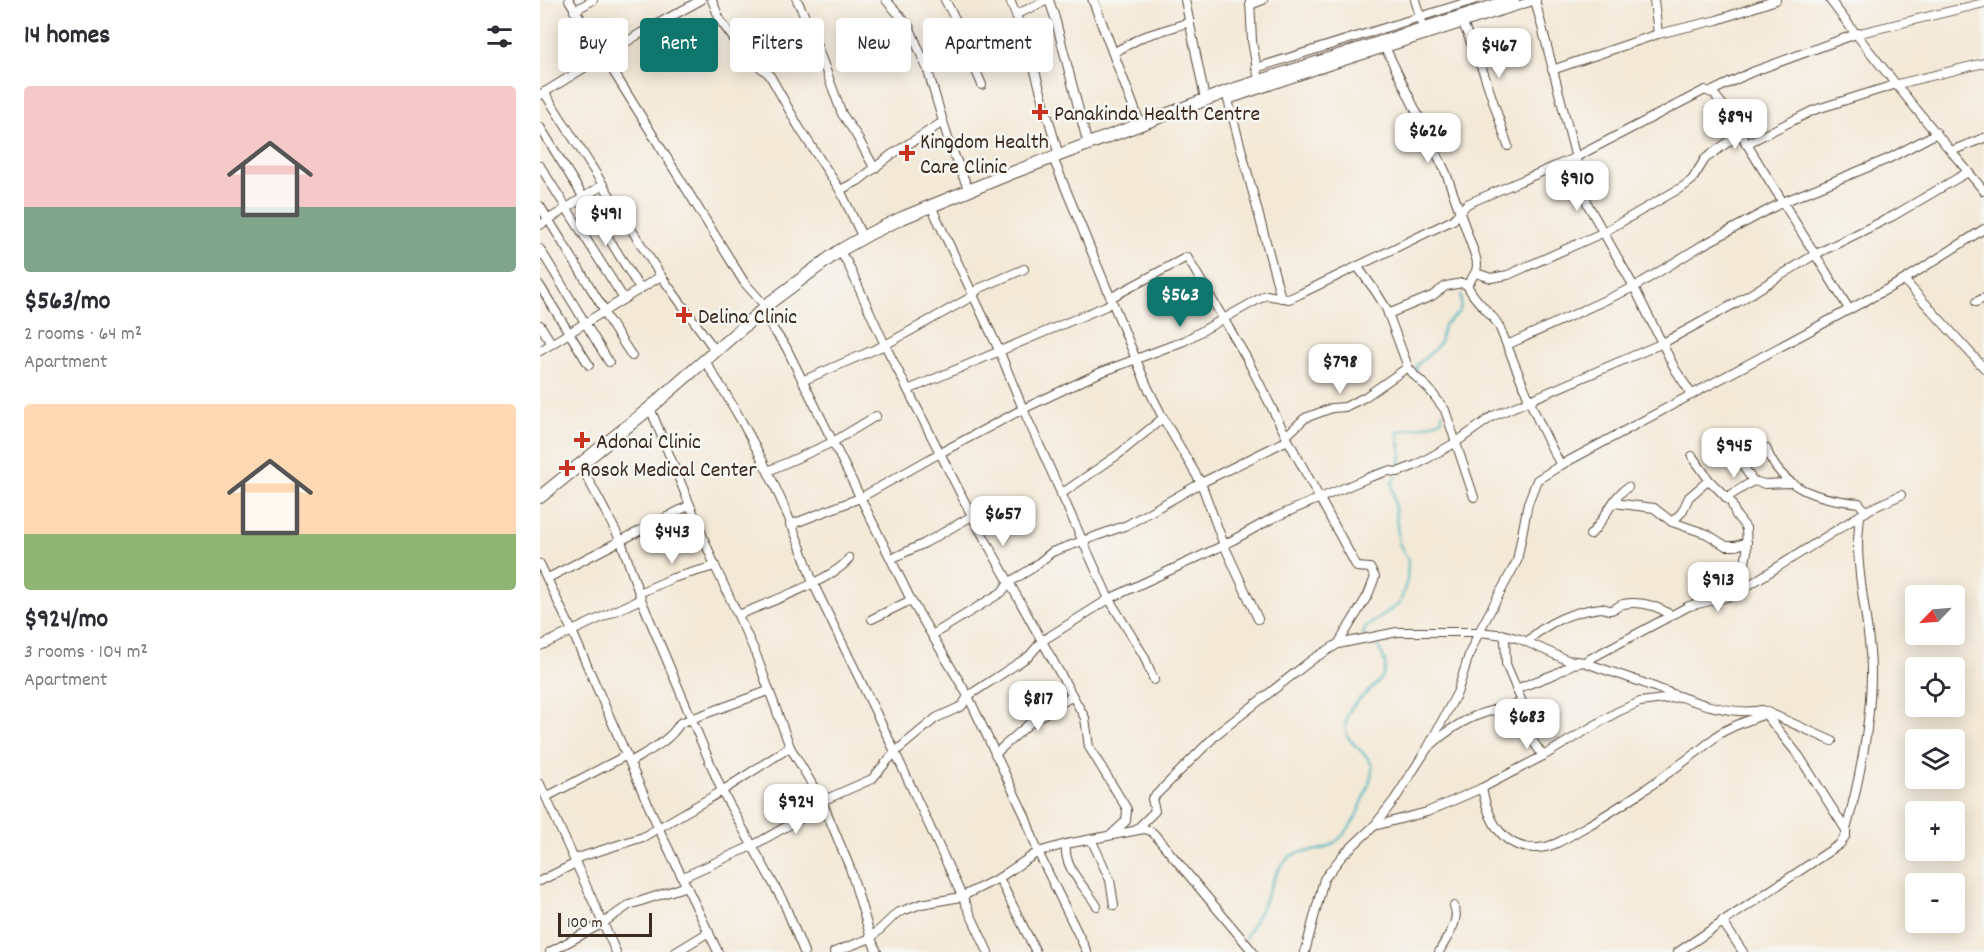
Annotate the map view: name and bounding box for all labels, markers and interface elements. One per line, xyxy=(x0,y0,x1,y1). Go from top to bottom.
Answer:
text: 14 homes xyxy=(24,18,110,55)
chip: Buy xyxy=(558,18,628,72)
chip: Rent xyxy=(640,18,718,72)
chip: Filters xyxy=(730,18,824,72)
chip: New xyxy=(836,18,911,72)
chip: Apartment xyxy=(923,18,1053,72)
icon: filters xyxy=(483,20,516,53)
pin: $467 xyxy=(1463,28,1535,79)
text: $467 xyxy=(1481,33,1517,61)
pin: $894 xyxy=(1699,99,1771,150)
place label: Panakinda Health Centre xyxy=(1054,100,1260,131)
marker: Panakinda Health Centre xyxy=(1031,103,1049,121)
text: $894 xyxy=(1717,104,1753,132)
pin: $626 xyxy=(1392,113,1464,164)
text: $626 xyxy=(1409,118,1447,146)
icon: home xyxy=(216,125,324,233)
place label: Kingdom Health Care Clinic xyxy=(920,128,1049,184)
marker: Kingdom Health Care Clinic xyxy=(898,144,916,162)
pin: $910 xyxy=(1541,161,1613,212)
text: $910 xyxy=(1560,166,1594,194)
pin: $491 xyxy=(570,196,642,247)
text: $491 xyxy=(590,201,622,229)
pin: $563 xyxy=(1144,277,1216,328)
text: $563 xyxy=(1161,282,1199,310)
text: $563/mo xyxy=(24,284,110,321)
place label: Delina Clinic xyxy=(698,303,797,334)
marker: Delina Clinic xyxy=(675,306,693,324)
text: 2 rooms · 64 m² xyxy=(24,321,142,349)
pin: $798 xyxy=(1304,344,1376,395)
text: Apartment xyxy=(24,349,107,377)
text: $798 xyxy=(1323,349,1357,377)
place label: Adonai Clinic xyxy=(596,428,701,459)
pin: $945 xyxy=(1698,428,1770,479)
marker: Adonai Clinic xyxy=(573,431,591,449)
text: $945 xyxy=(1716,433,1752,461)
icon: home xyxy=(216,443,324,551)
place label: Rosok Medical Center xyxy=(580,456,757,487)
marker: Rosok Medical Center xyxy=(558,459,576,477)
pin: $657 xyxy=(967,496,1039,547)
text: $657 xyxy=(985,501,1021,529)
pin: $443 xyxy=(636,514,708,565)
text: $443 xyxy=(654,519,690,547)
pin: $913 xyxy=(1682,562,1754,613)
text: $913 xyxy=(1702,567,1734,595)
north arrow xyxy=(1905,585,1965,645)
map controls xyxy=(1905,585,1965,933)
text: $924/mo xyxy=(24,602,108,639)
text: 3 rooms · 104 m² xyxy=(24,639,148,667)
button: locate xyxy=(1905,657,1965,717)
text: Apartment xyxy=(24,667,107,695)
pin: $817 xyxy=(1002,681,1074,732)
text: $817 xyxy=(1023,686,1053,714)
pin: $683 xyxy=(1491,699,1563,750)
text: $683 xyxy=(1509,704,1545,732)
button: layers xyxy=(1905,729,1965,789)
pin: $924 xyxy=(760,784,832,835)
text: $924 xyxy=(778,789,814,817)
button: + xyxy=(1905,801,1965,861)
button: − xyxy=(1905,873,1965,933)
scale bar xyxy=(558,910,652,938)
text: 100 m xyxy=(567,912,603,935)

